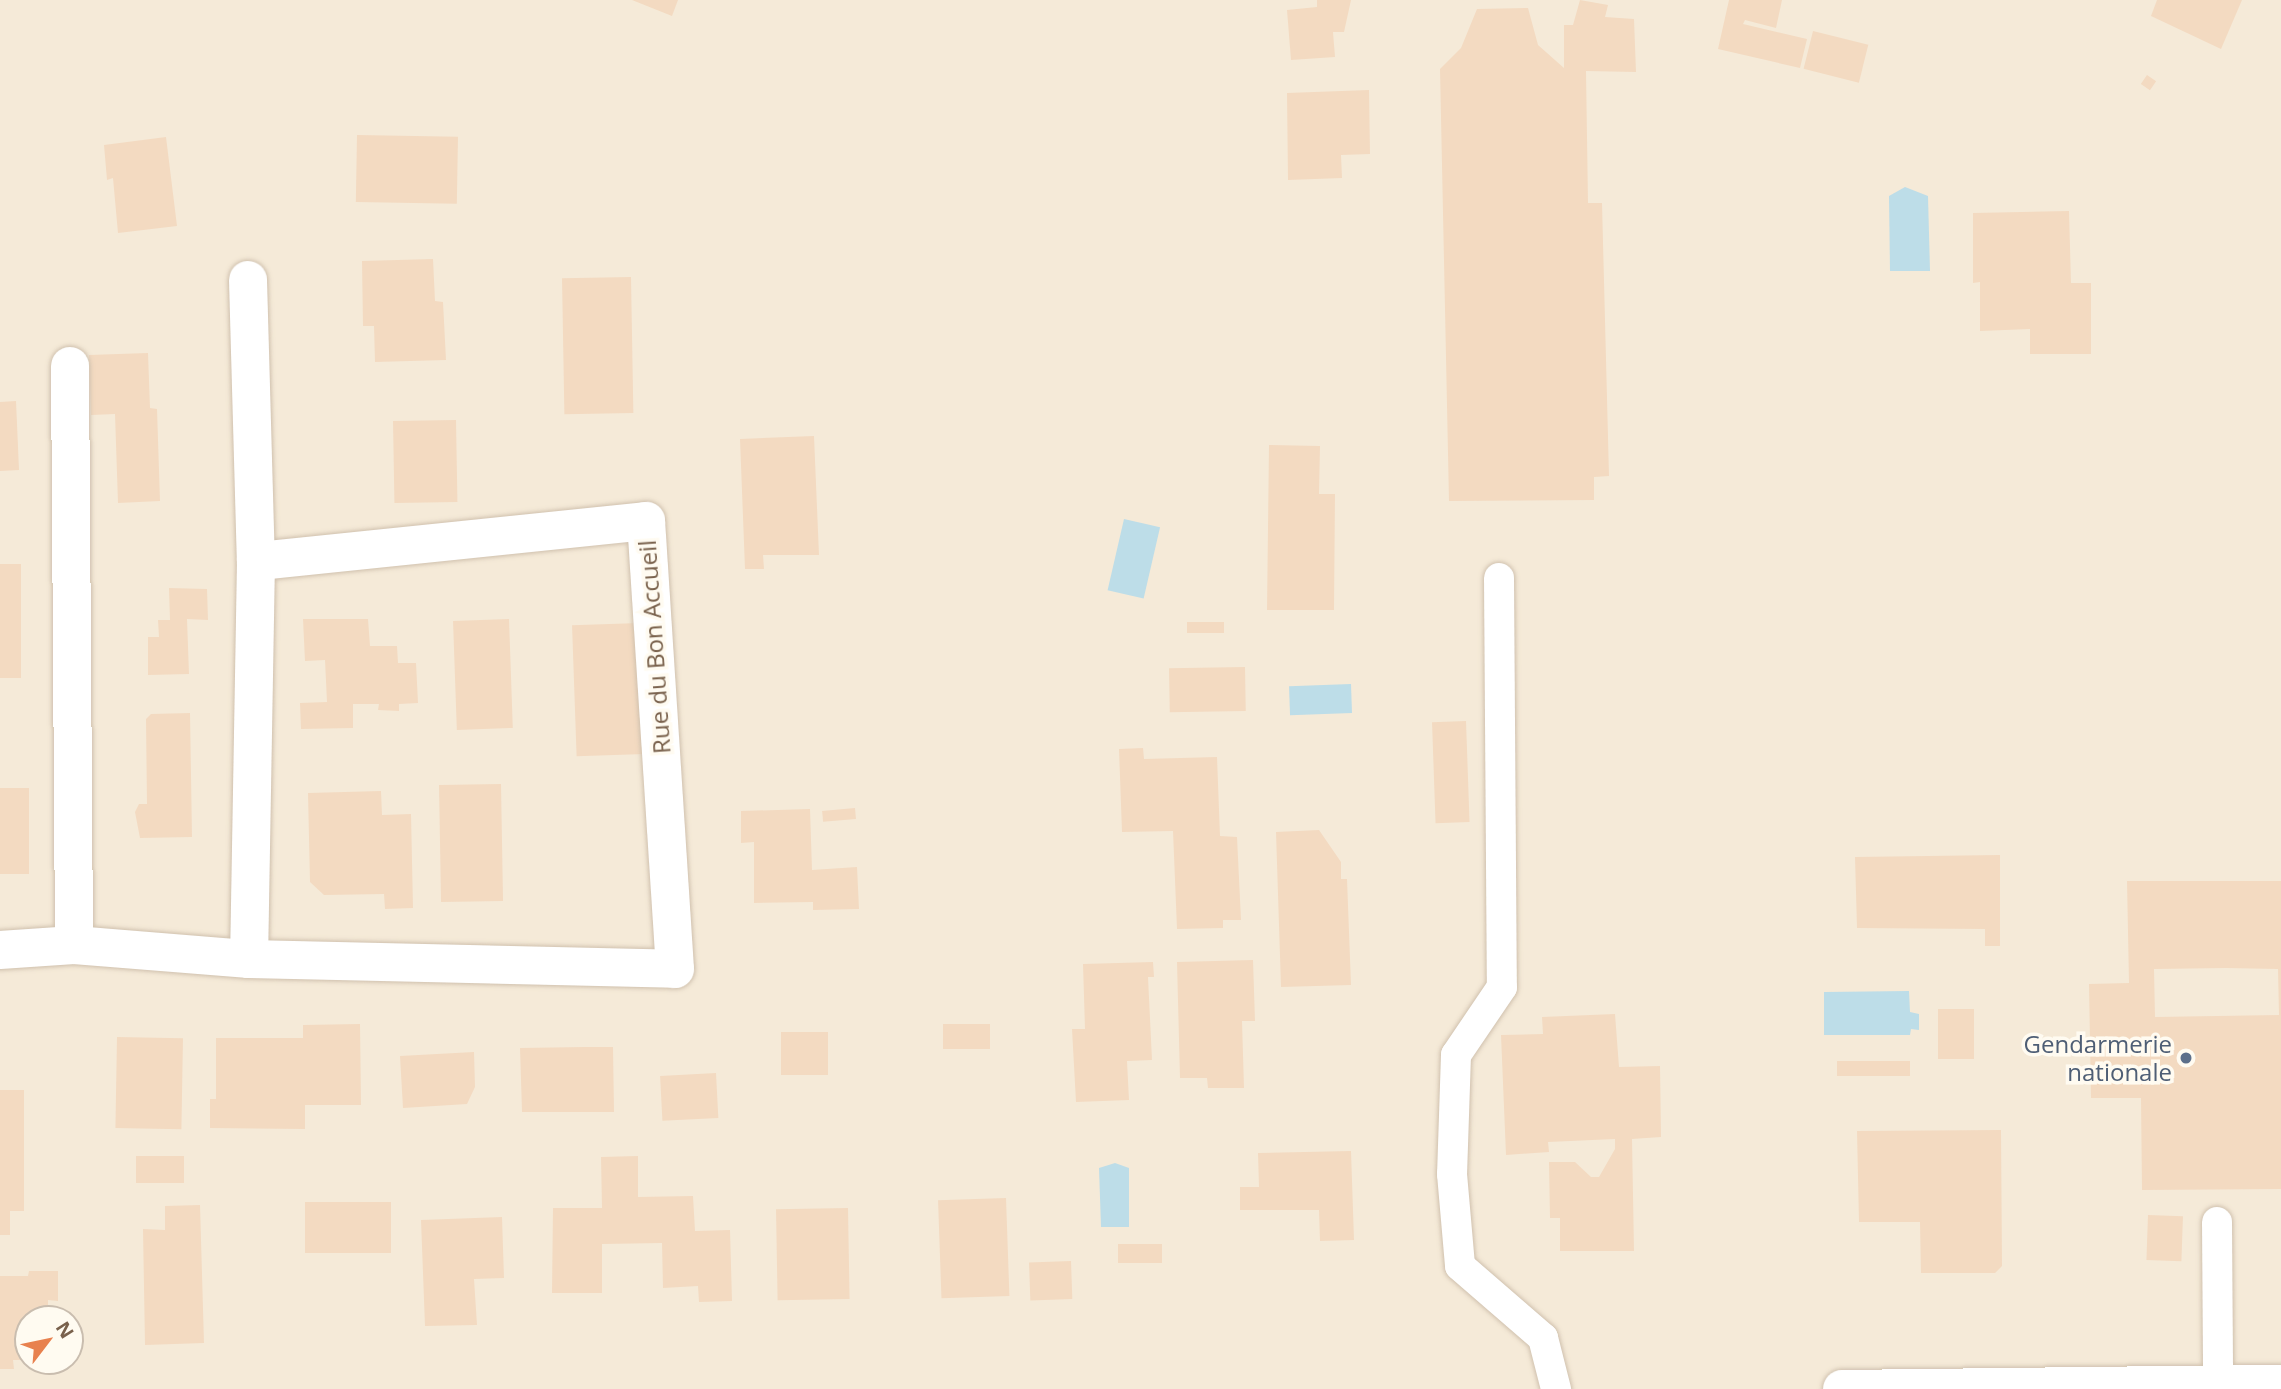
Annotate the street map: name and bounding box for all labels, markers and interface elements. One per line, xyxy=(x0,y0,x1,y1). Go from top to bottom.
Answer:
street label: Rue du Bon Accueil xyxy=(632,539,676,755)
place label: Gendarmerie nationale xyxy=(2023,1030,2172,1086)
marker: Gendarmerie nationale xyxy=(2178,1050,2194,1066)
north arrow xyxy=(14,1305,84,1375)
text: N xyxy=(50,1316,80,1343)

